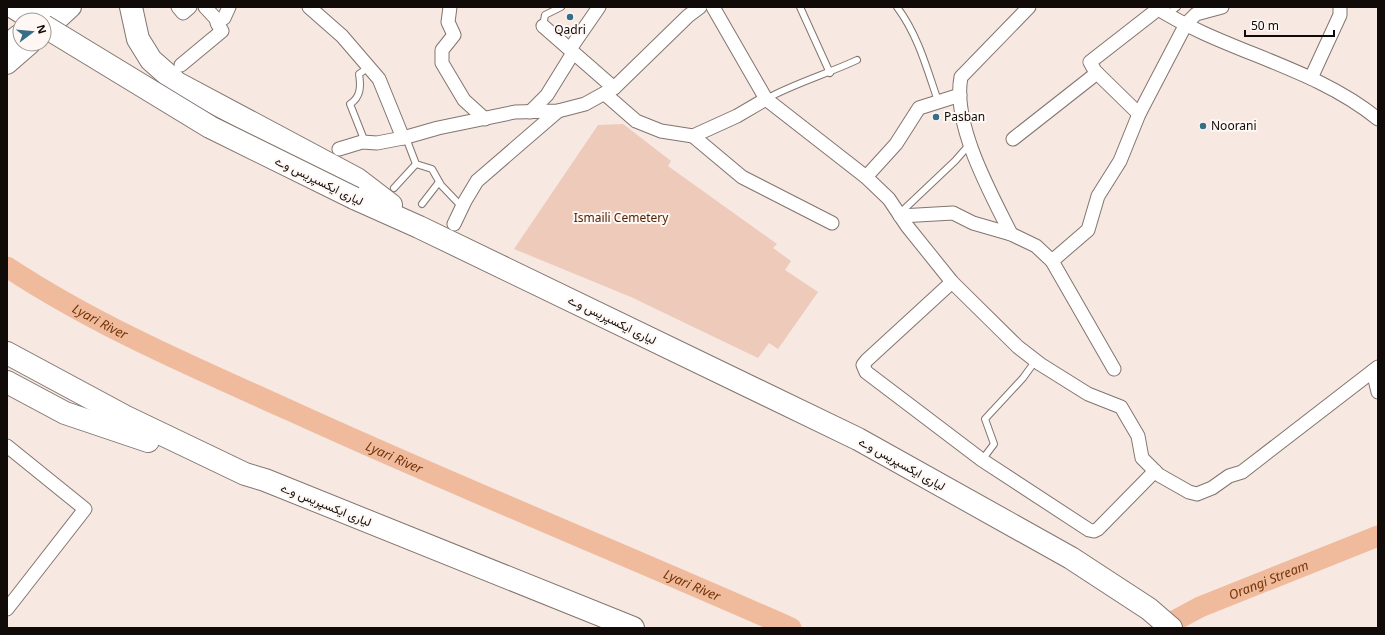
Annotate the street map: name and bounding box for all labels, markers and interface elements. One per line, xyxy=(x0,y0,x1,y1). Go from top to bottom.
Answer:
north arrow xyxy=(12,12,52,52)
marker: Qadri xyxy=(565,12,575,22)
scale bar xyxy=(1245,12,1334,38)
text: 50 m xyxy=(1251,17,1279,34)
place label: Qadri xyxy=(554,21,586,38)
text: N xyxy=(34,23,51,35)
place label: Pasban xyxy=(944,108,985,125)
marker: Pasban xyxy=(931,112,941,122)
place label: Noorani xyxy=(1211,117,1257,134)
marker: Noorani xyxy=(1198,121,1208,131)
street label: لیاری ایکسپریس وے xyxy=(272,152,366,209)
park label: Ismaili Cemetery xyxy=(574,209,669,226)
street label: لیاری ایکسپریس وے xyxy=(565,291,659,348)
water label: Lyari River xyxy=(69,299,132,344)
street label: لیاری ایکسپریس وے xyxy=(856,433,949,494)
water label: Lyari River xyxy=(363,437,426,478)
street label: لیاری ایکسپریس وے xyxy=(278,479,374,530)
water label: Orangi Stream xyxy=(1226,556,1311,604)
water label: Lyari River xyxy=(661,565,724,605)

